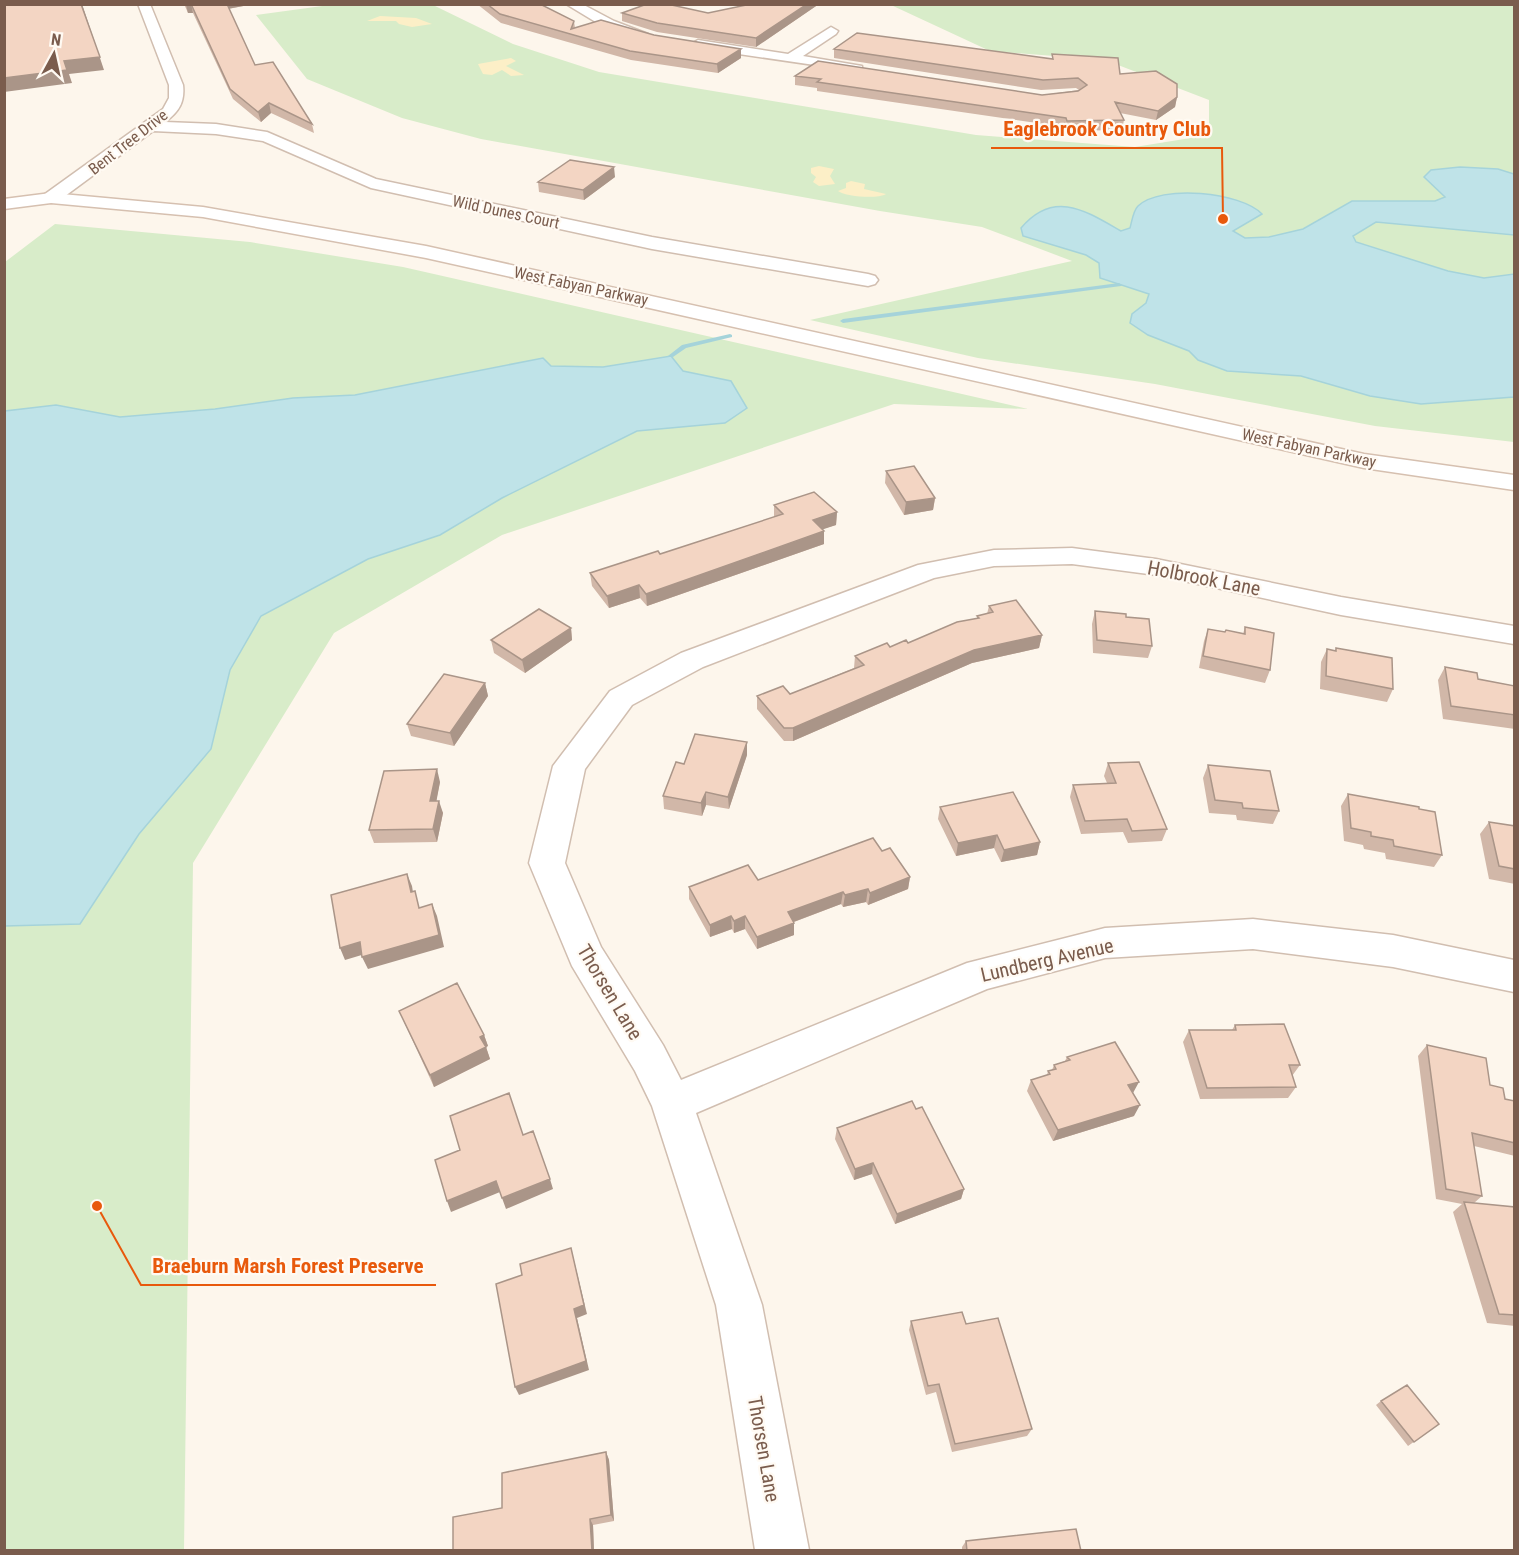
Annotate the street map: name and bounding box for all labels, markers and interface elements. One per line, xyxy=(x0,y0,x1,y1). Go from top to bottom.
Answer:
north arrow xyxy=(24,24,84,84)
text: N xyxy=(50,30,62,50)
street label: Bent Tree Drive xyxy=(85,105,171,179)
callout: Eaglebrook Country Club xyxy=(991,109,1222,148)
text: Eaglebrook Country Club xyxy=(1003,117,1211,141)
street label: Wild Dunes Court xyxy=(451,191,562,233)
street label: West Fabyan Parkway xyxy=(512,262,650,310)
street label: West Fabyan Parkway xyxy=(1240,424,1378,472)
street label: Holbrook Lane xyxy=(1145,555,1263,601)
street label: Lundberg Avenue xyxy=(978,933,1116,987)
street label: Thorsen Lane xyxy=(572,940,648,1044)
callout: Braeburn Marsh Forest Preserve xyxy=(141,1246,436,1285)
text: Braeburn Marsh Forest Preserve xyxy=(152,1254,424,1278)
street label: Thorsen Lane xyxy=(743,1394,785,1504)

